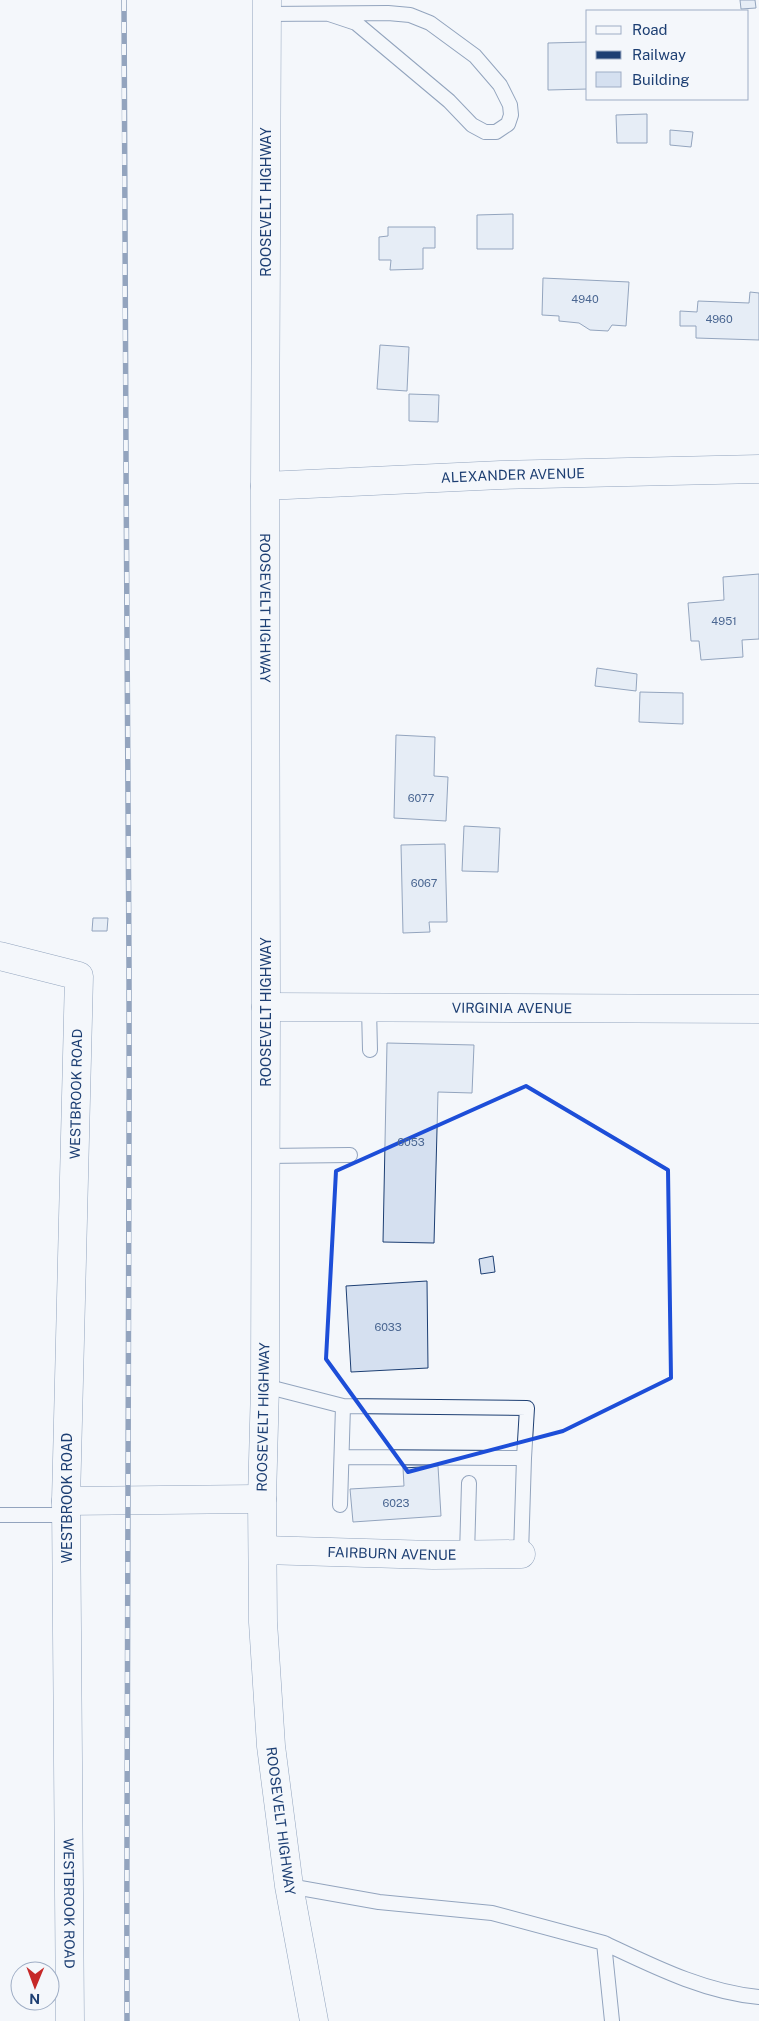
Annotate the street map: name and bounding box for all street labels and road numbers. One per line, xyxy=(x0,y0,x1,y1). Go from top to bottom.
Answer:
street label: ROOSEVELT HIGHWAY xyxy=(258,127,274,277)
street label: ALEXANDER AVENUE xyxy=(440,465,585,486)
street label: ROOSEVELT HIGHWAY xyxy=(257,533,273,683)
street label: ROOSEVELT HIGHWAY xyxy=(258,937,274,1087)
street label: VIRGINIA AVENUE xyxy=(452,1000,572,1016)
street label: WESTBROOK ROAD xyxy=(67,1029,85,1159)
street label: ROOSEVELT HIGHWAY xyxy=(254,1342,272,1492)
street label: WESTBROOK ROAD xyxy=(59,1433,75,1563)
street label: FAIRBURN AVENUE xyxy=(327,1544,457,1563)
street label: ROOSEVELT HIGHWAY xyxy=(263,1746,299,1897)
street label: WESTBROOK ROAD xyxy=(61,1838,78,1969)

